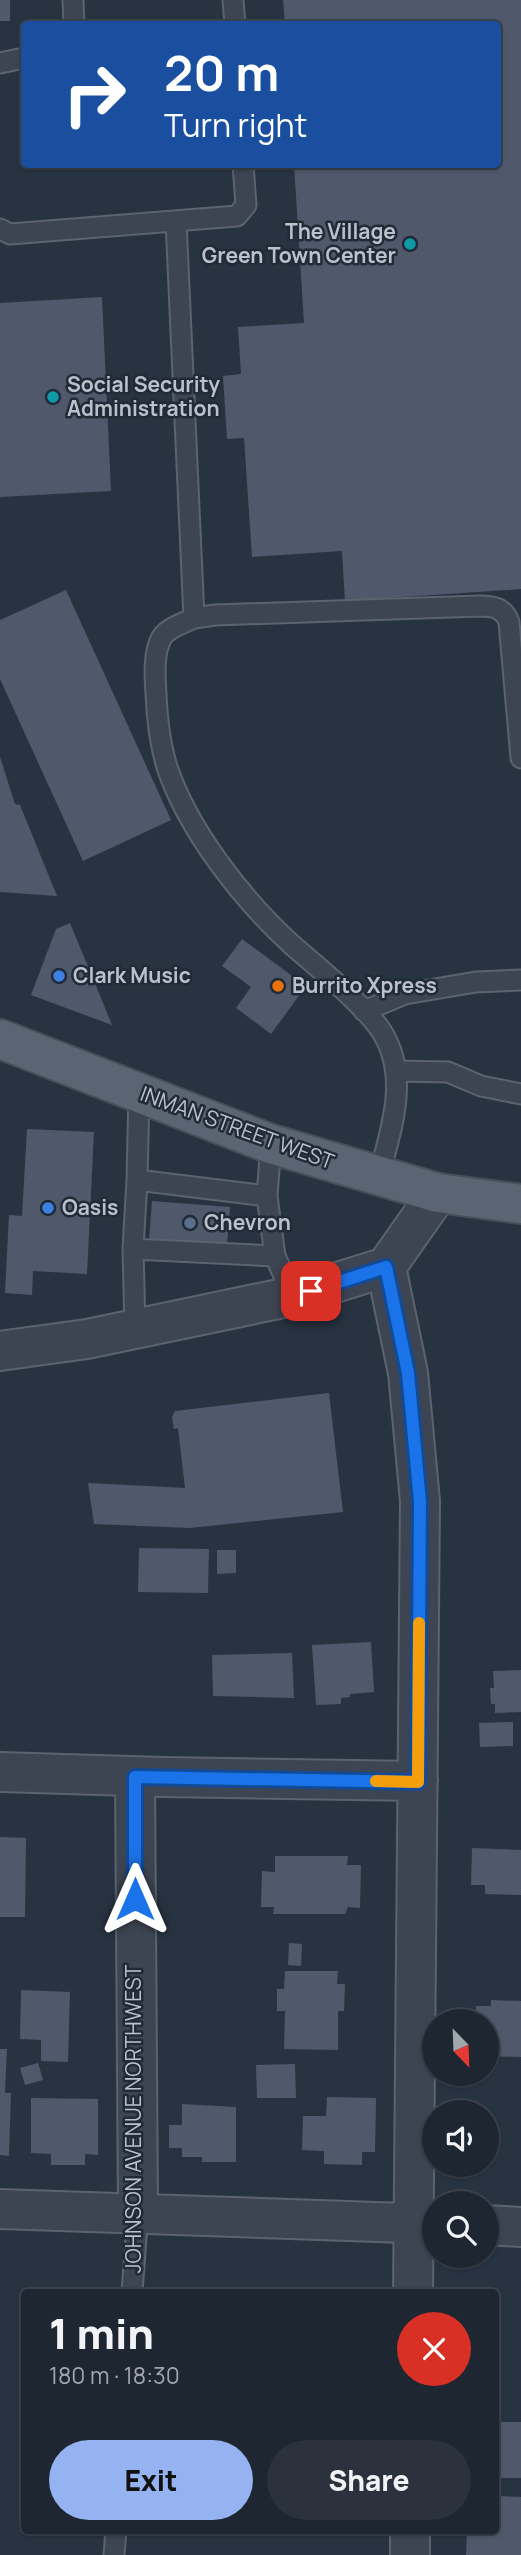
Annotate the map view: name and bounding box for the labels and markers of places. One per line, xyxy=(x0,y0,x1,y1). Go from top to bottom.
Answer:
place label: The Village Green Town Center xyxy=(202,217,396,269)
marker: The Village Green Town Center xyxy=(402,236,418,252)
place label: Social Security Administration xyxy=(67,370,220,422)
marker: Social Security Administration xyxy=(45,389,61,405)
place label: Clark Music xyxy=(73,961,191,989)
marker: Clark Music xyxy=(51,968,67,984)
place label: Burrito Xpress xyxy=(292,971,437,999)
marker: Burrito Xpress xyxy=(270,978,286,994)
place label: Oasis xyxy=(62,1193,118,1221)
marker: Oasis xyxy=(40,1200,56,1216)
place label: Chevron xyxy=(204,1208,291,1236)
marker: Chevron xyxy=(182,1215,198,1231)
pin xyxy=(281,1261,341,1321)

